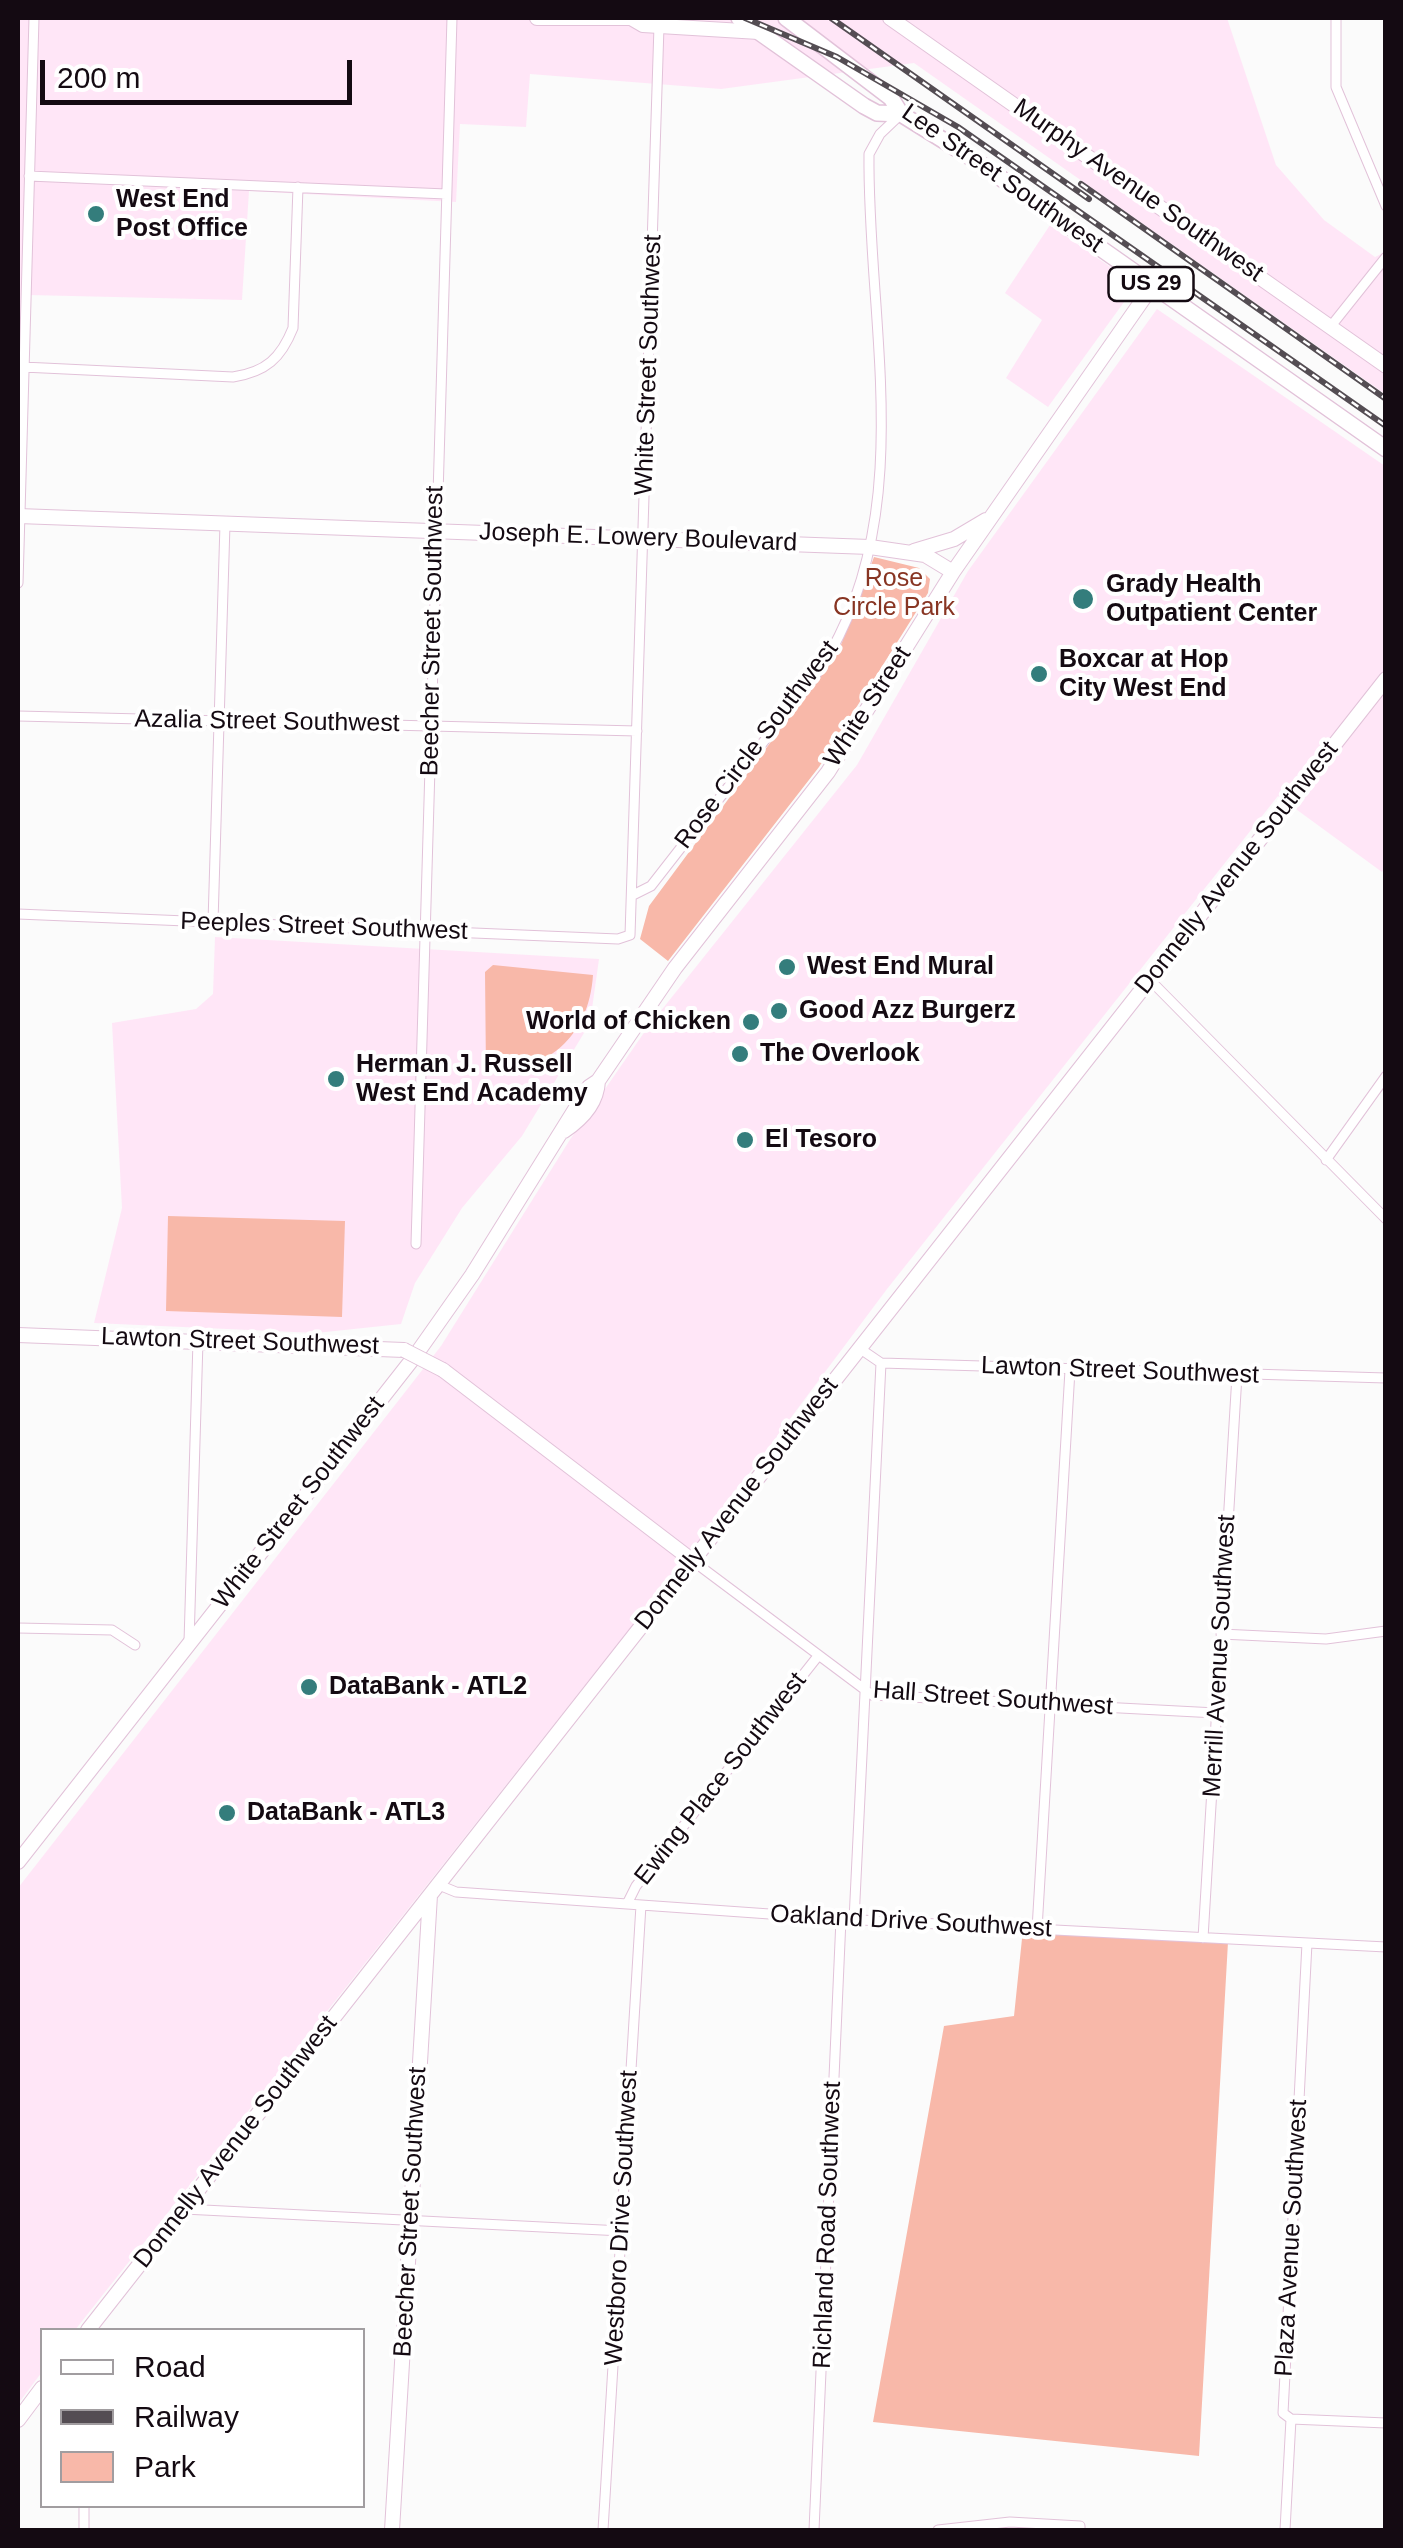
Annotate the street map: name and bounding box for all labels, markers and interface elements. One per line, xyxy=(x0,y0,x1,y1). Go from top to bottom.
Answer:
scale bar xyxy=(45,40,358,102)
text: 200 m xyxy=(57,61,140,94)
street label: Murphy Avenue Southwest xyxy=(1007,93,1269,289)
street label: Lee Street Southwest xyxy=(895,98,1109,260)
place label: West End Post Office xyxy=(116,185,248,244)
marker: West End Post Office xyxy=(85,203,107,225)
street label: White Street Southwest xyxy=(629,234,669,496)
road number: US 29 xyxy=(1108,267,1194,301)
street label: Beecher Street Southwest xyxy=(415,486,451,776)
street label: Joseph E. Lowery Boulevard xyxy=(478,517,798,559)
park label: Rose Circle Park xyxy=(833,564,955,623)
place label: Grady Health Outpatient Center xyxy=(1106,570,1317,629)
marker: Grady Health Outpatient Center xyxy=(1070,586,1096,612)
street label: Rose Circle Southwest xyxy=(669,635,845,855)
street label: White Street xyxy=(818,641,918,773)
place label: Boxcar at Hop City West End xyxy=(1059,645,1228,704)
marker: Boxcar at Hop City West End xyxy=(1028,663,1050,685)
street label: Azalia Street Southwest xyxy=(134,705,400,739)
street label: Donnelly Avenue Southwest xyxy=(1129,736,1345,1000)
street label: Peeples Street Southwest xyxy=(180,907,468,947)
place label: West End Mural xyxy=(807,952,994,982)
marker: West End Mural xyxy=(776,956,798,978)
place label: Good Azz Burgerz xyxy=(799,996,1016,1026)
marker: Good Azz Burgerz xyxy=(768,1000,790,1022)
place label: World of Chicken xyxy=(526,1007,731,1037)
marker: World of Chicken xyxy=(740,1011,762,1033)
place label: The Overlook xyxy=(760,1039,920,1069)
marker: The Overlook xyxy=(729,1043,751,1065)
place label: Herman J. Russell West End Academy xyxy=(356,1050,588,1109)
marker: Herman J. Russell West End Academy xyxy=(325,1068,347,1090)
place label: El Tesoro xyxy=(765,1125,877,1155)
marker: El Tesoro xyxy=(734,1129,756,1151)
street label: Lawton Street Southwest xyxy=(101,1322,379,1362)
street label: Lawton Street Southwest xyxy=(981,1351,1259,1391)
street label: Donnelly Avenue Southwest xyxy=(629,1372,845,1636)
street label: White Street Southwest xyxy=(207,1391,391,1615)
street label: Merrill Avenue Southwest xyxy=(1198,1514,1242,1798)
street label: Ewing Place Southwest xyxy=(629,1667,813,1891)
place label: DataBank - ATL2 xyxy=(329,1672,527,1702)
marker: DataBank - ATL2 xyxy=(298,1676,320,1698)
street label: Hall Street Southwest xyxy=(872,1676,1114,1722)
place label: DataBank - ATL3 xyxy=(247,1798,445,1828)
marker: DataBank - ATL3 xyxy=(216,1802,238,1824)
street label: Oakland Drive Southwest xyxy=(769,1900,1053,1944)
street label: Donnelly Avenue Southwest xyxy=(128,2010,344,2274)
street label: Beecher Street Southwest xyxy=(388,2066,434,2358)
street label: Westboro Drive Southwest xyxy=(599,2070,645,2366)
street label: Richland Road Southwest xyxy=(808,2081,848,2369)
street label: Plaza Avenue Southwest xyxy=(1270,2099,1314,2377)
legend xyxy=(40,2328,365,2508)
text: Road xyxy=(134,2350,206,2383)
text: Railway xyxy=(134,2400,239,2433)
text: Park xyxy=(134,2450,196,2483)

